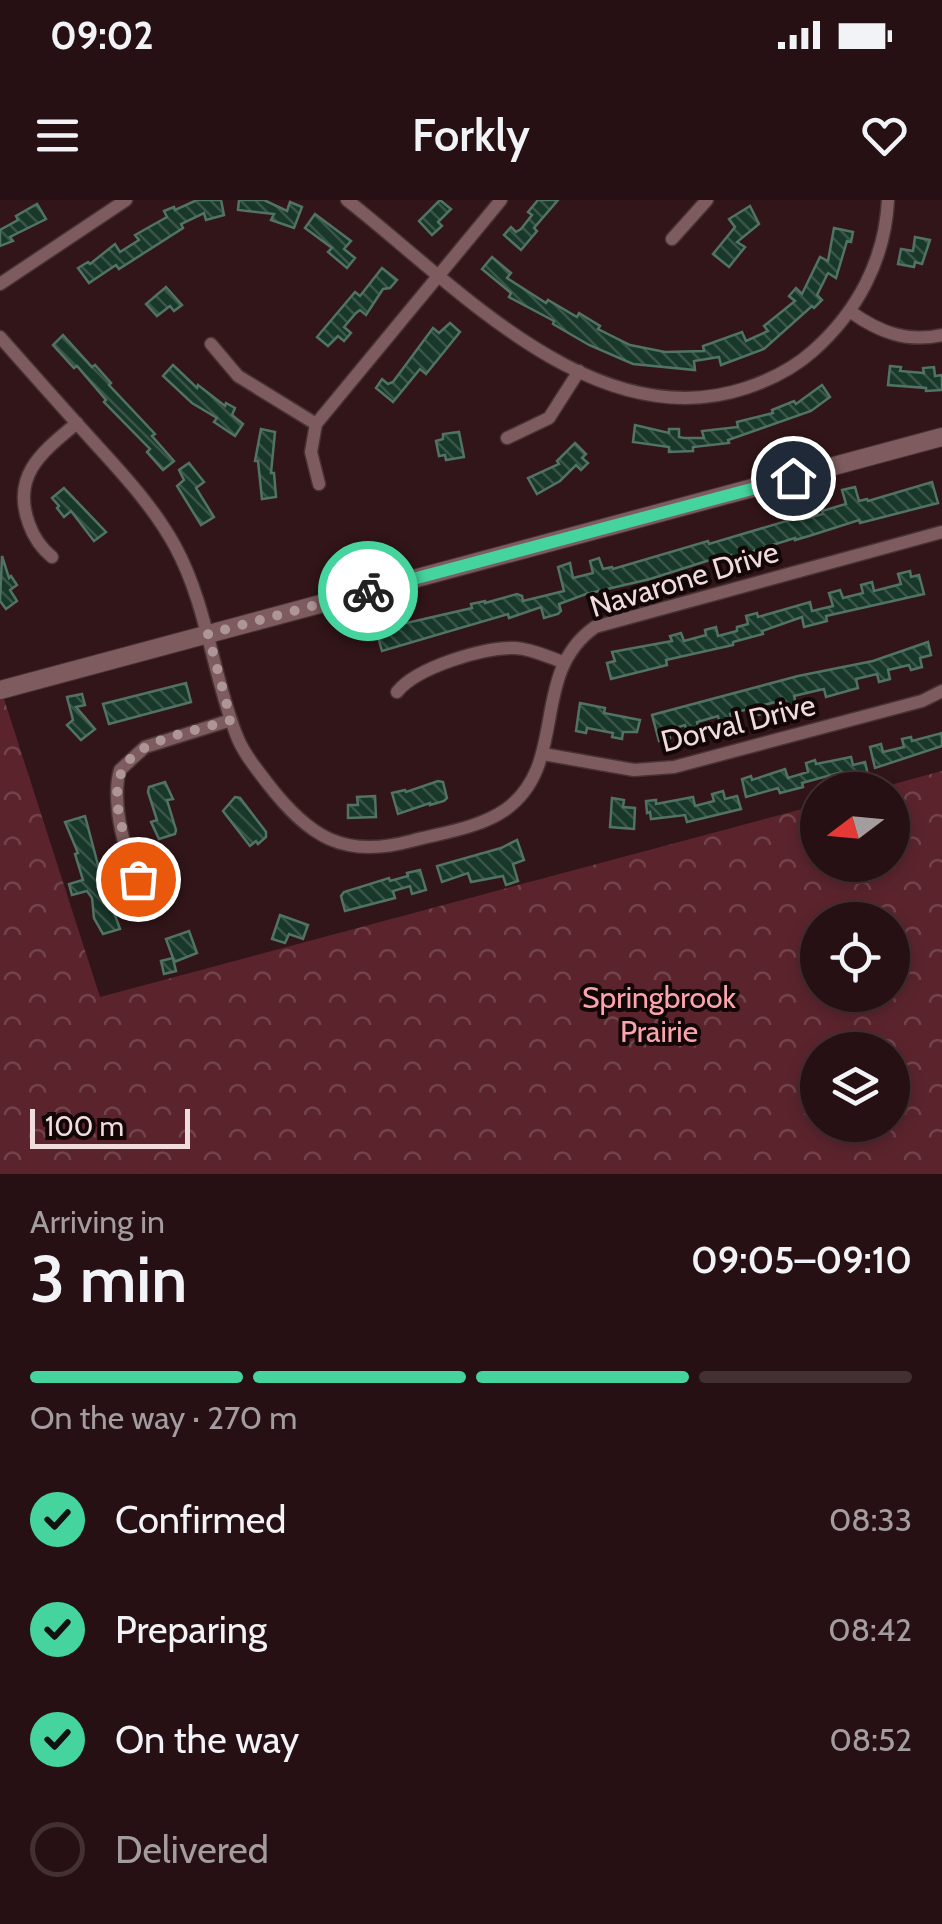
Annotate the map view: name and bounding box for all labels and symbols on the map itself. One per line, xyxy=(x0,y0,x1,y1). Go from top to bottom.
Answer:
pin xyxy=(751,436,836,521)
street label: Navarone Drive xyxy=(585,533,783,625)
courier xyxy=(318,541,418,641)
street label: Dorval Drive xyxy=(657,686,819,760)
north arrow xyxy=(800,772,910,882)
pin xyxy=(96,837,181,922)
park label: Springbrook Prairie xyxy=(582,979,736,1050)
scale bar xyxy=(30,1104,190,1148)

